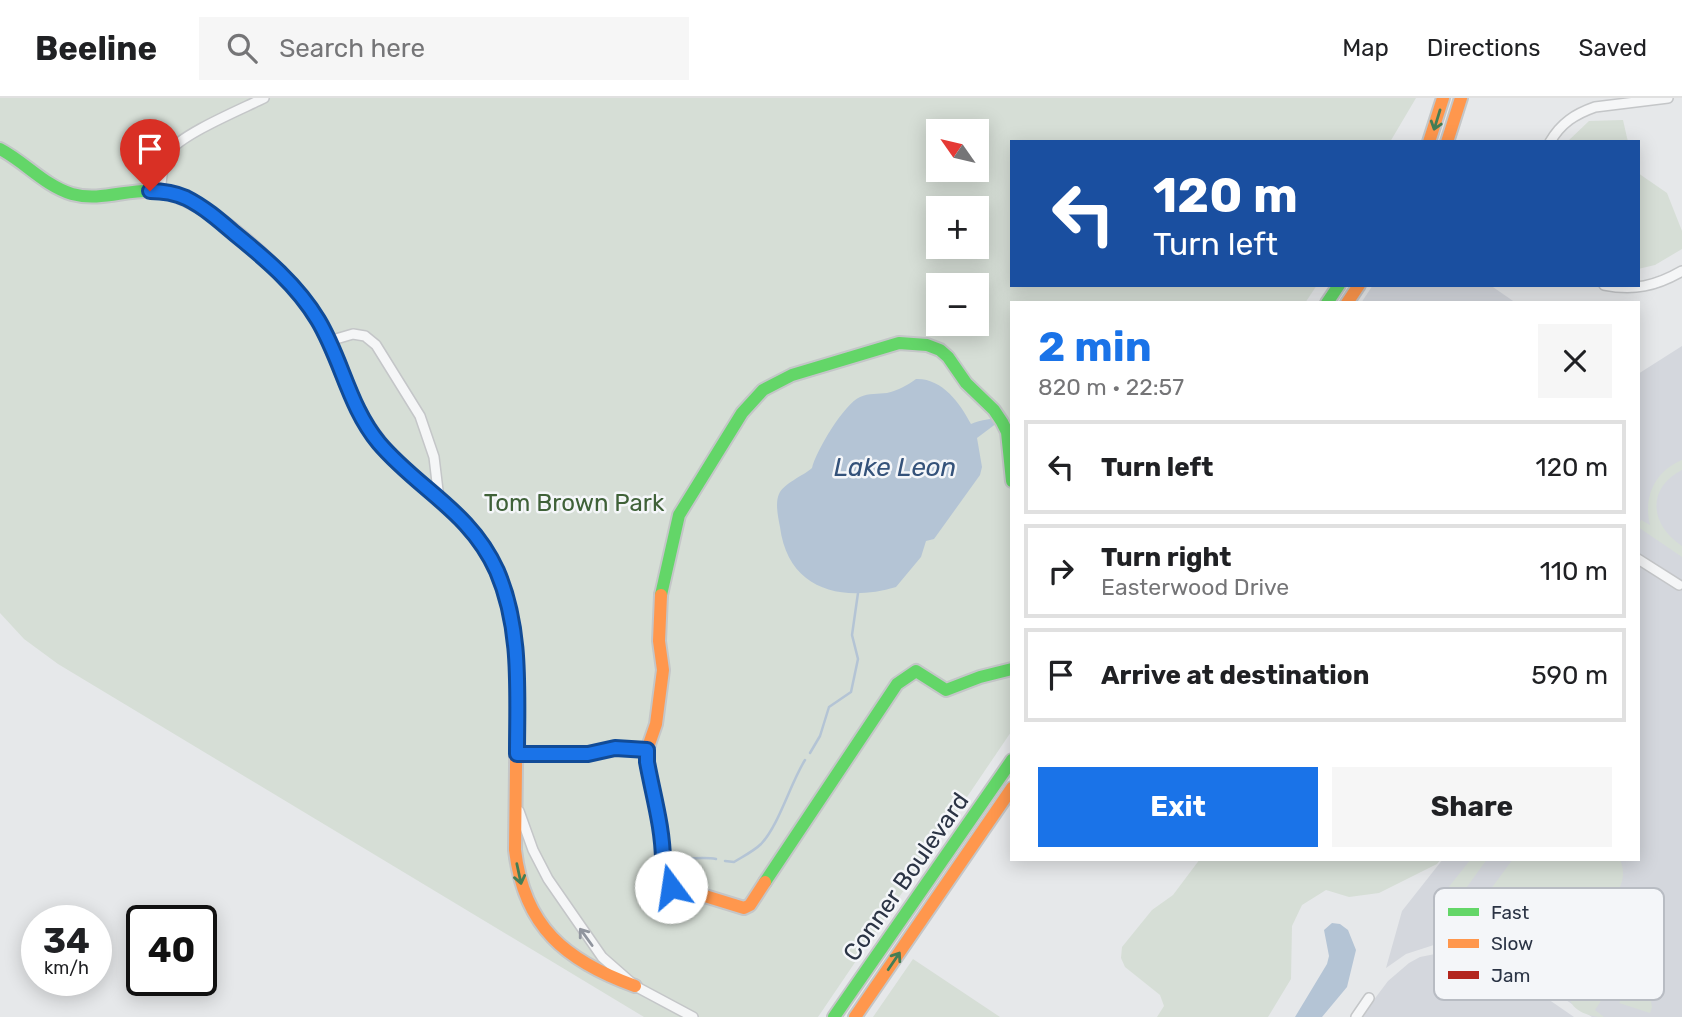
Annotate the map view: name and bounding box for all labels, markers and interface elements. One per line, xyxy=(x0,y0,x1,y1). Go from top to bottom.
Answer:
search box xyxy=(199,17,689,80)
text: Beeline xyxy=(35,29,157,68)
icon: search xyxy=(223,29,261,67)
text: Search here xyxy=(279,33,425,64)
text: Map xyxy=(1342,34,1389,62)
text: Directions xyxy=(1427,34,1540,62)
text: Saved xyxy=(1578,34,1647,62)
one-way arrow xyxy=(1429,109,1442,131)
pin xyxy=(120,119,180,191)
north arrow xyxy=(926,119,989,182)
map controls xyxy=(926,119,989,336)
icon: arrive xyxy=(131,130,169,168)
text: 120 m xyxy=(1153,166,1298,224)
icon: left xyxy=(1038,168,1129,259)
button: + xyxy=(926,196,989,259)
text: Turn left xyxy=(1153,225,1278,263)
button: − xyxy=(926,273,989,336)
text: 2 min xyxy=(1038,322,1152,372)
button: close xyxy=(1538,324,1612,398)
text: 820 m · 22:57 xyxy=(1038,373,1184,401)
icon: left xyxy=(1042,448,1080,486)
water label: Lake Leon xyxy=(834,452,956,483)
text: Turn left xyxy=(1101,452,1213,483)
text: 120 m xyxy=(1536,452,1608,483)
park label: Tom Brown Park xyxy=(484,489,665,517)
text: Turn right xyxy=(1101,542,1231,573)
icon: right xyxy=(1042,552,1080,590)
text: 110 m xyxy=(1540,556,1608,587)
text: Easterwood Drive xyxy=(1101,573,1289,601)
icon: arrive xyxy=(1042,656,1080,694)
text: Arrive at destination xyxy=(1101,660,1369,691)
text: 590 m xyxy=(1531,660,1608,691)
button: Exit xyxy=(1038,767,1318,847)
button: Share xyxy=(1332,767,1612,847)
street label: Conner Boulevard xyxy=(837,787,975,967)
position arrow xyxy=(634,850,708,924)
one-way arrow xyxy=(512,862,526,885)
legend xyxy=(1434,888,1664,1000)
text: Fast xyxy=(1491,901,1530,924)
speed limit sign: 40 xyxy=(126,905,217,996)
text: 34 xyxy=(43,920,90,962)
one-way arrow xyxy=(579,928,594,946)
text: Slow xyxy=(1491,932,1533,955)
one-way arrow xyxy=(887,952,901,971)
text: km/h xyxy=(44,957,89,979)
text: Jam xyxy=(1491,964,1530,987)

